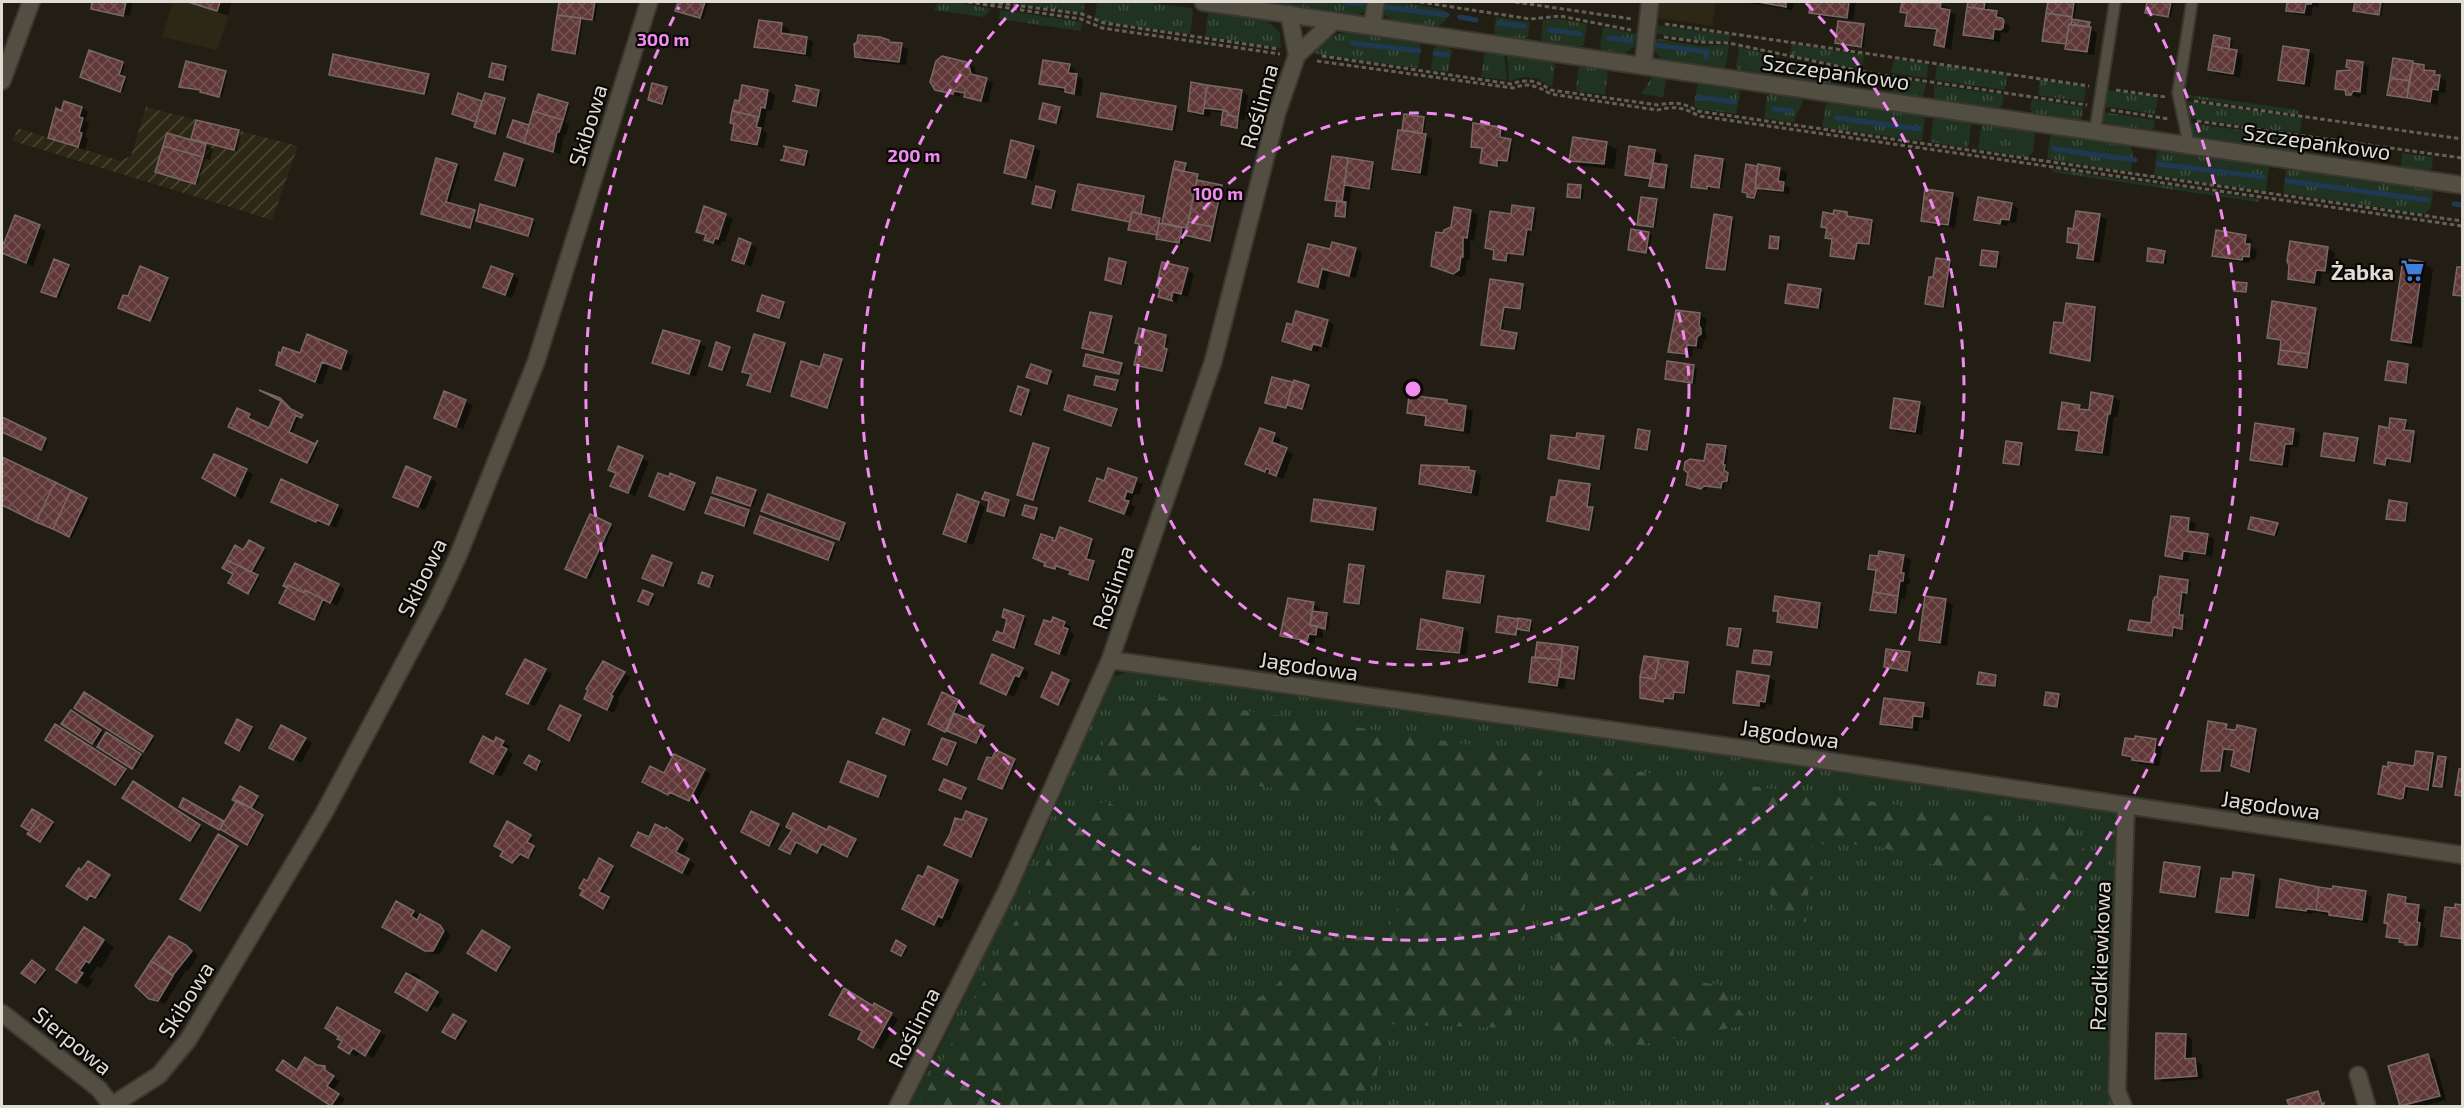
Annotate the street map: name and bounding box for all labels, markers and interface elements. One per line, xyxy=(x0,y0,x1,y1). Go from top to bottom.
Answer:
text: 300 m xyxy=(637,28,689,50)
street label: Szczepankowo xyxy=(1761,48,1911,94)
street label: Roślinna xyxy=(1234,61,1282,151)
street label: Skibowa xyxy=(562,81,612,169)
street label: Szczepankowo xyxy=(2242,118,2392,164)
text: 200 m xyxy=(888,144,940,166)
text: 100 m xyxy=(1193,182,1243,204)
place label: Żabka xyxy=(2331,258,2394,284)
supermarket icon: Żabka xyxy=(2399,258,2425,284)
centre of rings xyxy=(1403,379,1423,399)
street label: Skibowa xyxy=(391,534,451,620)
street label: Roślinna xyxy=(1086,542,1138,632)
street label: Jagodowa xyxy=(1258,645,1360,685)
street label: Jagodowa xyxy=(1739,713,1841,753)
street label: Jagodowa xyxy=(2220,784,2322,824)
street label: Rzodkiewkowa xyxy=(2083,881,2115,1031)
street label: Skibowa xyxy=(152,956,218,1042)
street label: Roślinna xyxy=(882,982,944,1072)
street label: Sierpowa xyxy=(28,1000,118,1080)

